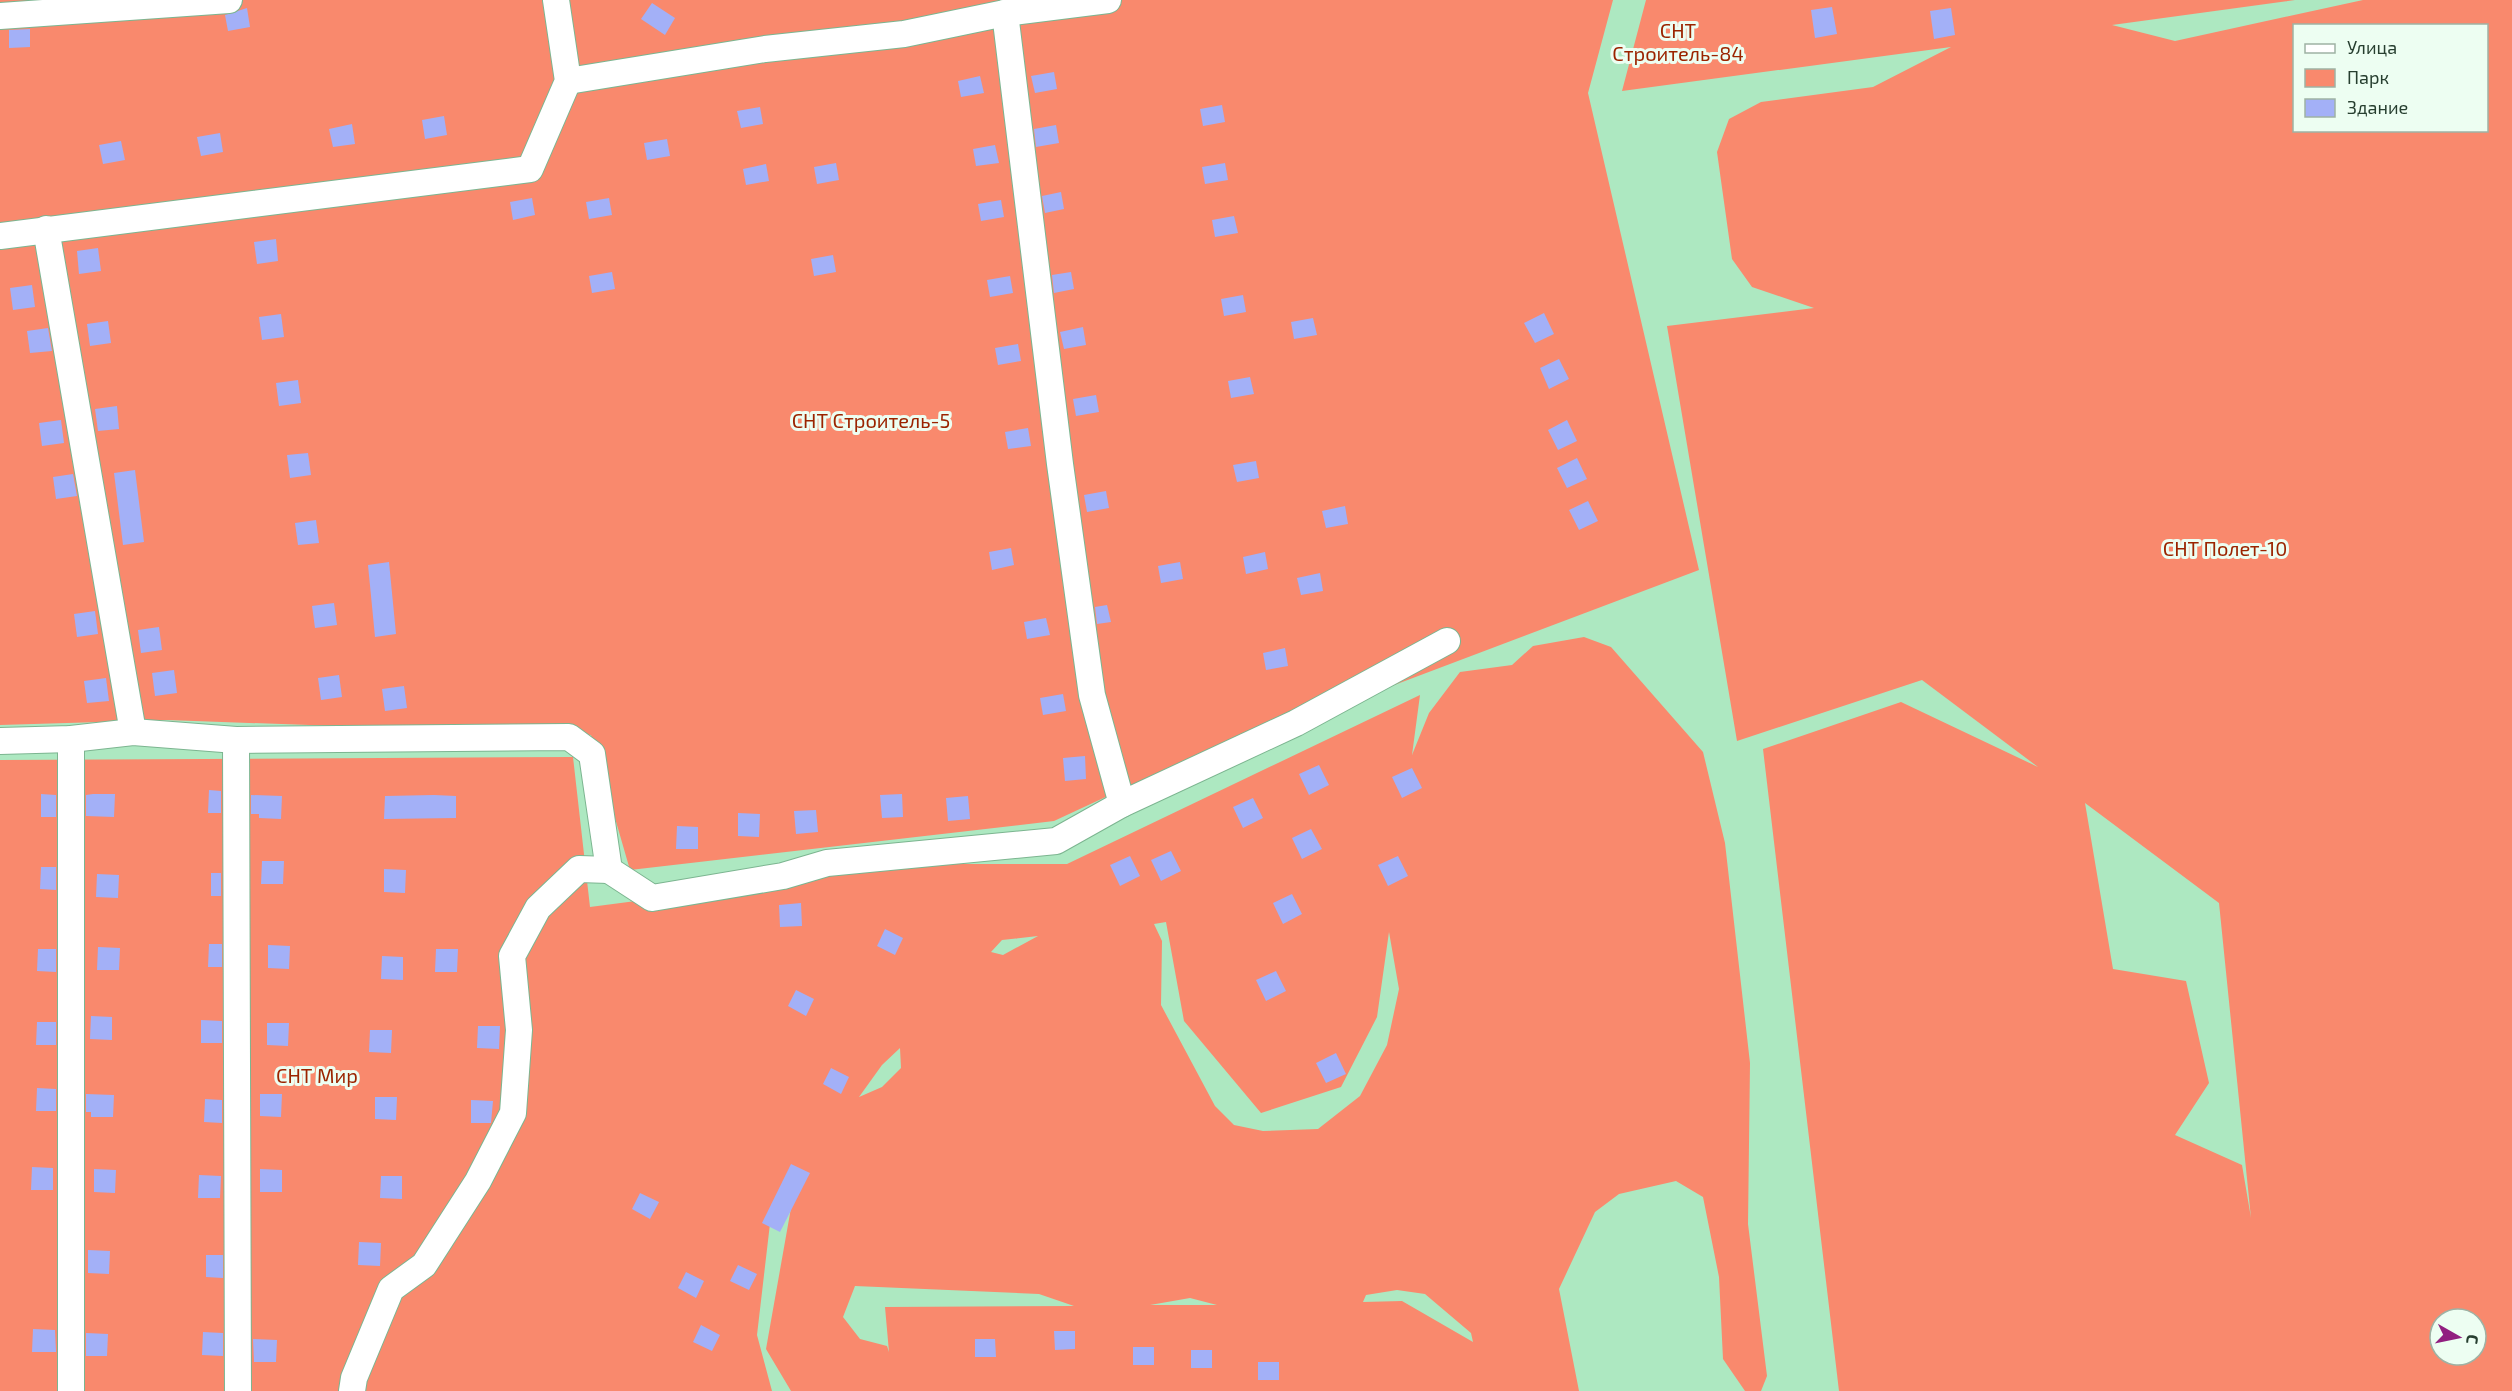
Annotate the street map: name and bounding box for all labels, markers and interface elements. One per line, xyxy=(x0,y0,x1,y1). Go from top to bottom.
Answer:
park label: СНТ Строитель-84 xyxy=(1612,18,1744,65)
legend xyxy=(2293,24,2488,132)
text: Улица xyxy=(2347,36,2397,58)
text: Парк xyxy=(2347,66,2389,88)
text: Здание xyxy=(2347,96,2408,118)
park label: СНТ Строитель-5 xyxy=(792,408,950,432)
park label: СНТ Полет-10 xyxy=(2163,536,2287,560)
park label: СНТ Мир xyxy=(276,1063,358,1087)
north arrow xyxy=(2428,1307,2488,1367)
text: С xyxy=(2463,1333,2483,1346)

